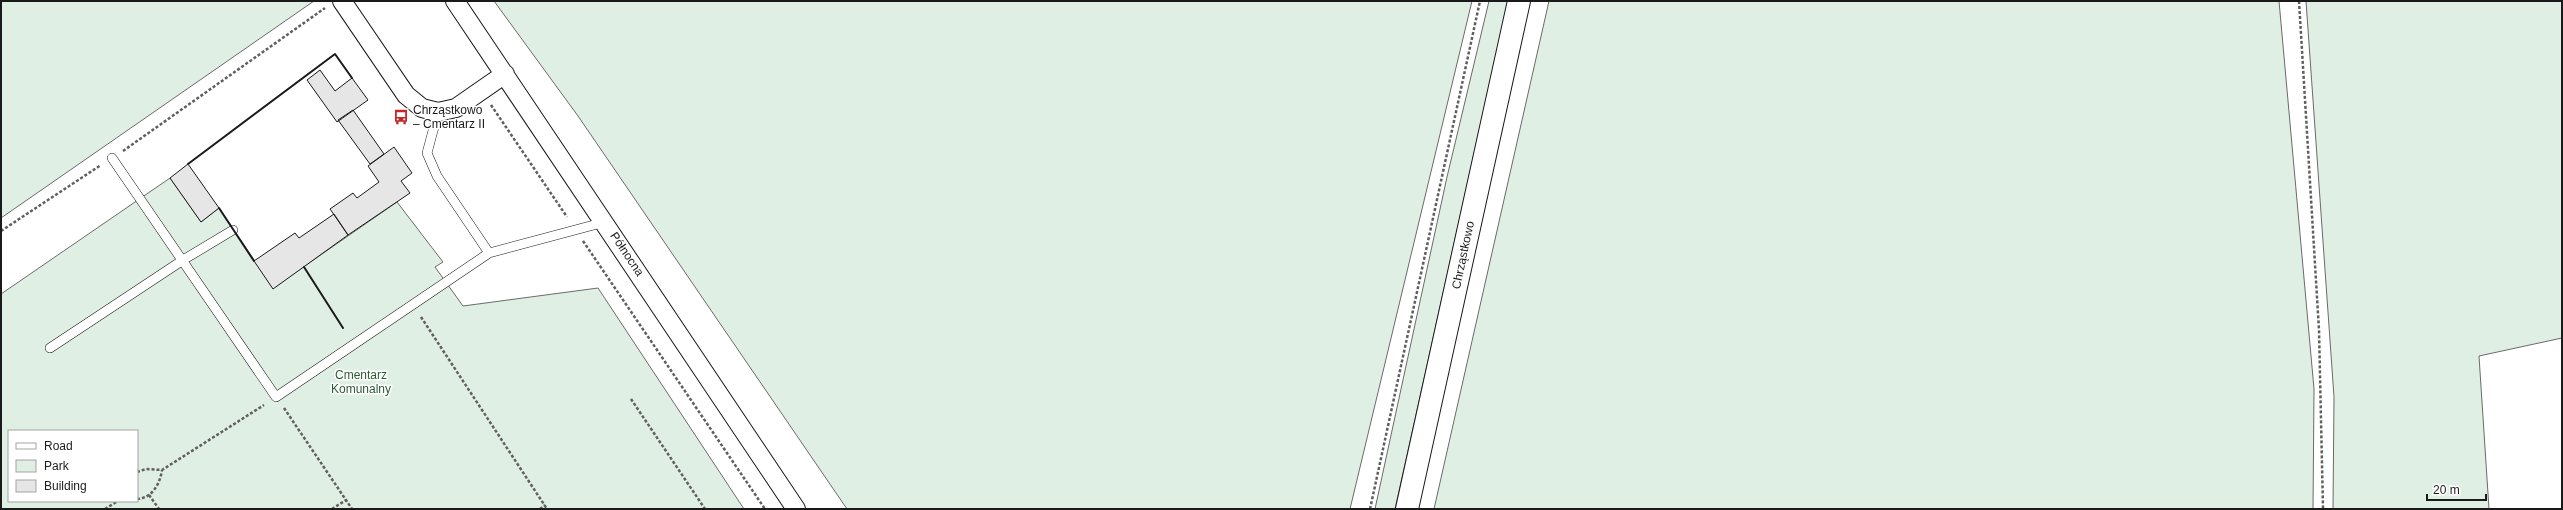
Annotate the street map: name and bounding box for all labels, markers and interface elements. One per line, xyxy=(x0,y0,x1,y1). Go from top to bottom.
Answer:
place label: Chrząstkowo – Cmentarz II xyxy=(413,103,485,131)
bus stop icon: Chrząstkowo – Cmentarz II xyxy=(392,108,410,126)
street label: Chrząstkowo xyxy=(1449,219,1477,290)
street label: Północna xyxy=(607,229,647,279)
park label: Cmentarz Komunalny xyxy=(331,368,391,396)
legend xyxy=(8,430,138,502)
text: Road xyxy=(44,439,73,453)
text: Park xyxy=(44,459,70,473)
scale bar xyxy=(2427,476,2486,502)
text: Building xyxy=(44,479,87,493)
text: 20 m xyxy=(2433,483,2460,497)

